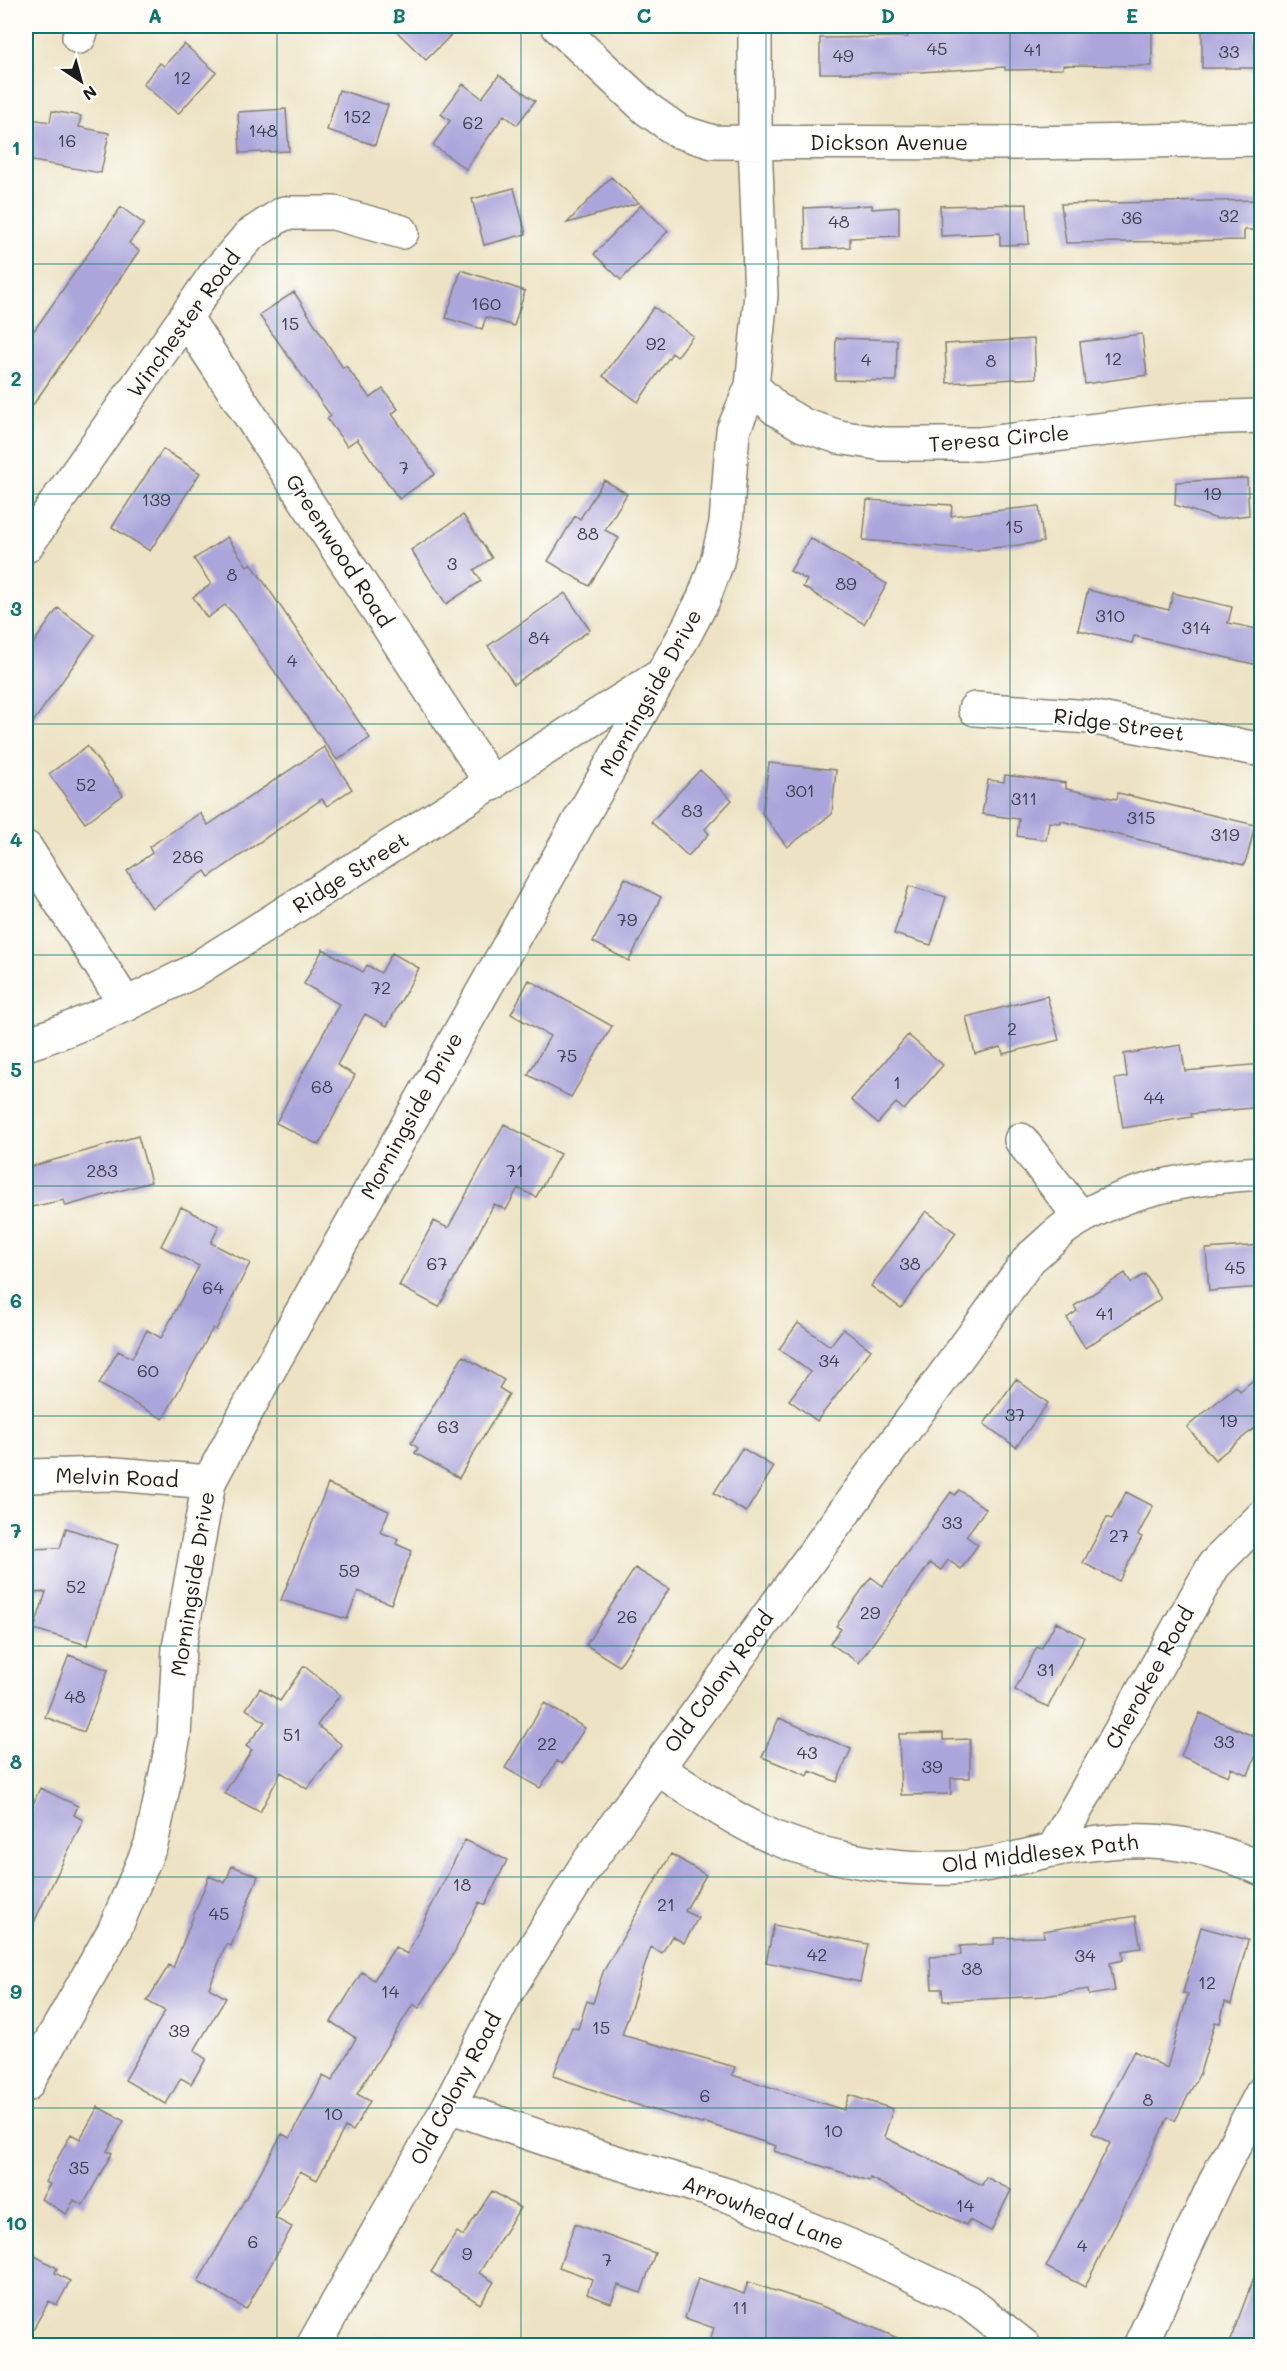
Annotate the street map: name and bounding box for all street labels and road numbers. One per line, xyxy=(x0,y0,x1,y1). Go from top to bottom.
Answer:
street label: Dickson Avenue xyxy=(810,128,968,155)
street label: Winchester Road xyxy=(120,244,245,402)
street label: Teresa Circle xyxy=(928,418,1070,457)
street label: Greenwood Road xyxy=(281,468,400,632)
street label: Morningside Drive xyxy=(593,604,707,780)
street label: Ridge Street xyxy=(1052,701,1186,746)
street label: Ridge Street xyxy=(287,825,413,918)
street label: Morningside Drive xyxy=(354,1027,468,1203)
street label: Melvin Road xyxy=(55,1461,179,1492)
street label: Morningside Drive xyxy=(164,1489,219,1678)
street label: Cherokee Road xyxy=(1098,1601,1199,1753)
street label: Old Colony Road xyxy=(657,1605,778,1757)
street label: Old Middlesex Path xyxy=(940,1827,1140,1878)
street label: Old Colony Road xyxy=(403,2007,506,2169)
street label: Arrowhead Lane xyxy=(679,2168,848,2255)

